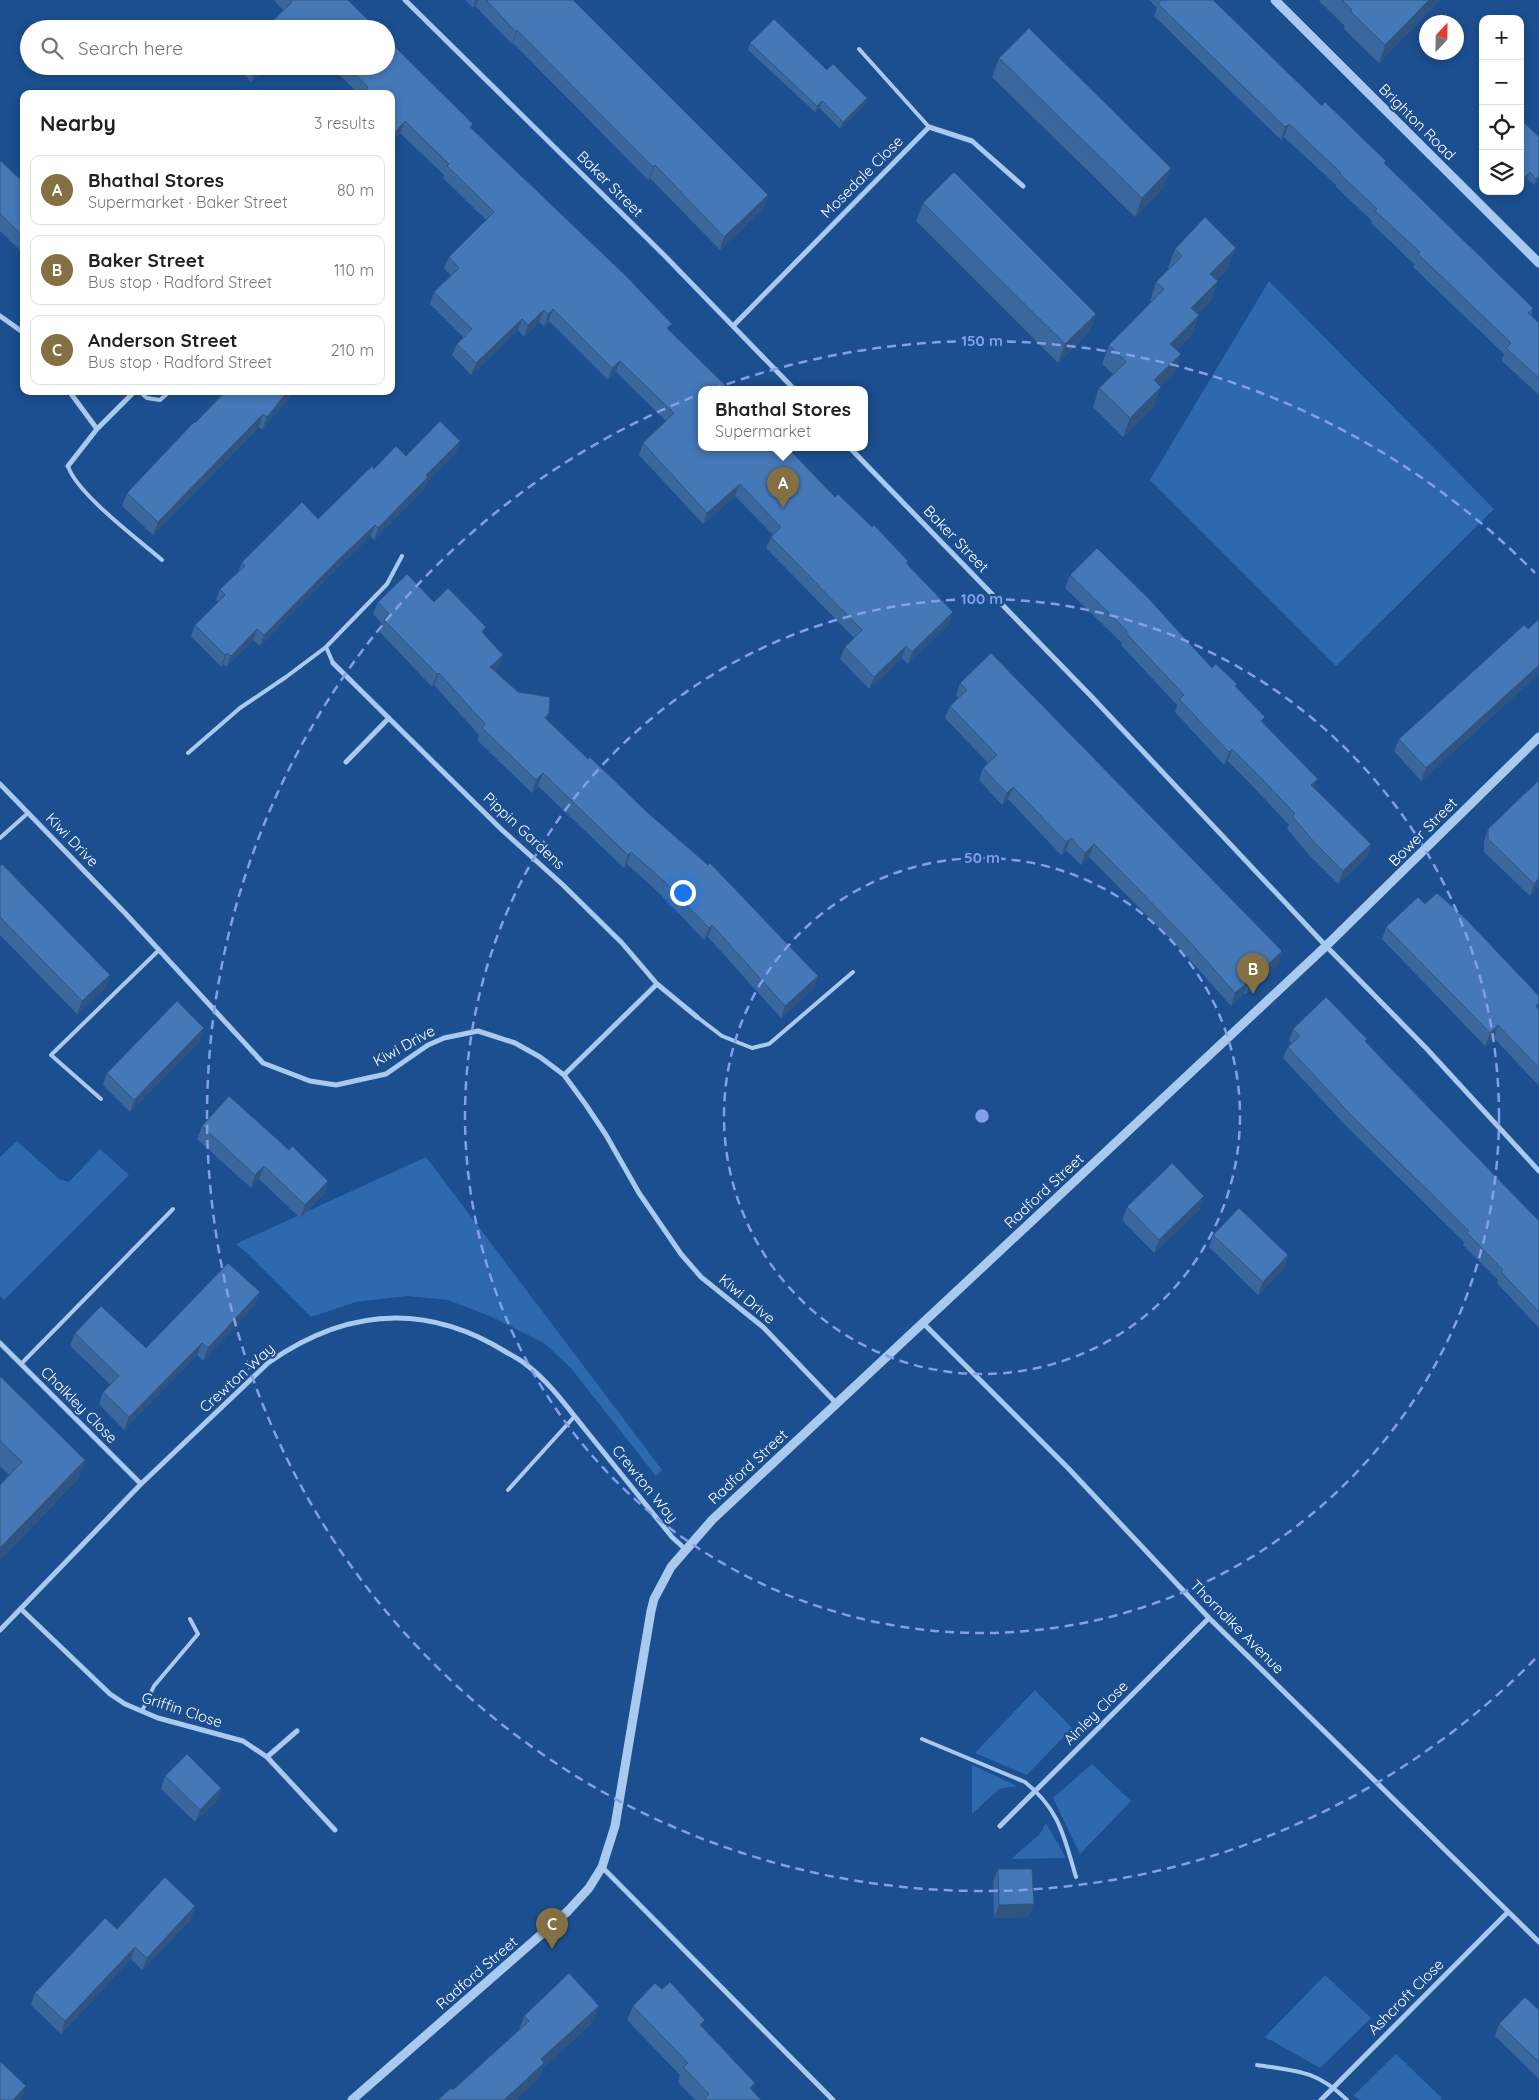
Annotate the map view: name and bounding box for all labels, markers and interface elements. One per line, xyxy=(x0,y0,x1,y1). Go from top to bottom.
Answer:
north arrow xyxy=(1419,15,1464,60)
map controls xyxy=(1479,15,1524,195)
button: + xyxy=(1479,15,1524,60)
search box xyxy=(20,20,395,75)
icon: search xyxy=(38,34,66,62)
text: Search here xyxy=(78,36,183,60)
button: − xyxy=(1479,60,1524,105)
street label: Brighton Road xyxy=(1375,79,1460,164)
button: locate xyxy=(1479,105,1524,150)
text: Nearby xyxy=(40,110,116,136)
text: 3 results xyxy=(314,113,375,133)
street label: Mosedale Close xyxy=(816,131,907,222)
street label: Baker Street xyxy=(573,147,647,221)
button: layers xyxy=(1479,150,1524,195)
text: Bhathal Stores xyxy=(88,168,224,192)
text: A xyxy=(52,180,62,200)
text: 80 m xyxy=(337,180,374,200)
text: Supermarket · Baker Street xyxy=(88,192,288,212)
text: Baker Street xyxy=(88,248,205,272)
text: B xyxy=(52,260,62,280)
text: 110 m xyxy=(334,260,374,280)
text: Bus stop · Radford Street xyxy=(88,272,272,292)
text: Anderson Street xyxy=(88,328,238,352)
text: 150 m xyxy=(961,331,1003,350)
text: C xyxy=(52,340,62,360)
text: 210 m xyxy=(331,340,374,360)
text: Bus stop · Radford Street xyxy=(88,352,272,372)
popup xyxy=(698,386,868,451)
text: Bhathal Stores xyxy=(715,397,851,421)
text: Supermarket xyxy=(715,421,811,441)
pin: A xyxy=(767,467,799,508)
street label: Baker Street xyxy=(920,501,993,576)
text: 100 m xyxy=(961,589,1003,608)
street label: Pippin Gardens xyxy=(480,788,569,873)
street label: Bower Street xyxy=(1384,793,1461,870)
street label: Kiwi Drive xyxy=(42,809,103,871)
text: 50 m xyxy=(964,848,1000,867)
your location xyxy=(670,880,696,906)
pin: B xyxy=(1237,953,1269,994)
street label: Kiwi Drive xyxy=(369,1021,438,1070)
centre of rings xyxy=(973,1107,991,1125)
street label: Radford Street xyxy=(1000,1149,1087,1232)
street label: Kiwi Drive xyxy=(715,1269,779,1328)
street label: Crewton Way xyxy=(195,1339,278,1416)
street label: Chalkley Close xyxy=(37,1362,122,1447)
street label: Radford Street xyxy=(704,1425,791,1508)
street label: Crewton Way xyxy=(608,1441,683,1526)
street label: Thorndike Avenue xyxy=(1186,1576,1288,1678)
street label: Ainley Close xyxy=(1059,1676,1132,1749)
street label: Griffin Close xyxy=(139,1688,225,1732)
pin: C xyxy=(536,1908,568,1949)
street label: Radford Street xyxy=(432,1932,521,2013)
street label: Ashcroft Close xyxy=(1364,1955,1448,2039)

